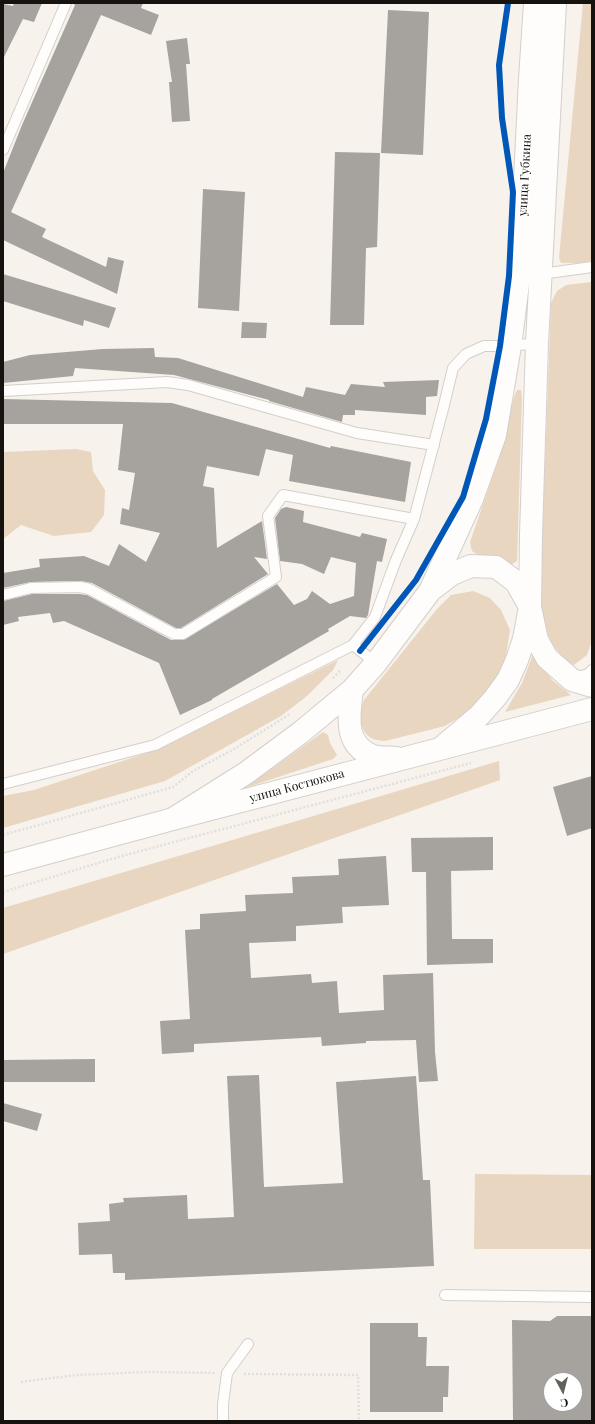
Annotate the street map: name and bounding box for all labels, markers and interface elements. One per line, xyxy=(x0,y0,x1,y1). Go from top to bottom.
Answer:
street label: улица Губкина xyxy=(516,134,534,216)
street label: улица Костюкова xyxy=(248,766,346,806)
north arrow xyxy=(543,1372,583,1412)
text: С xyxy=(560,1395,569,1411)

